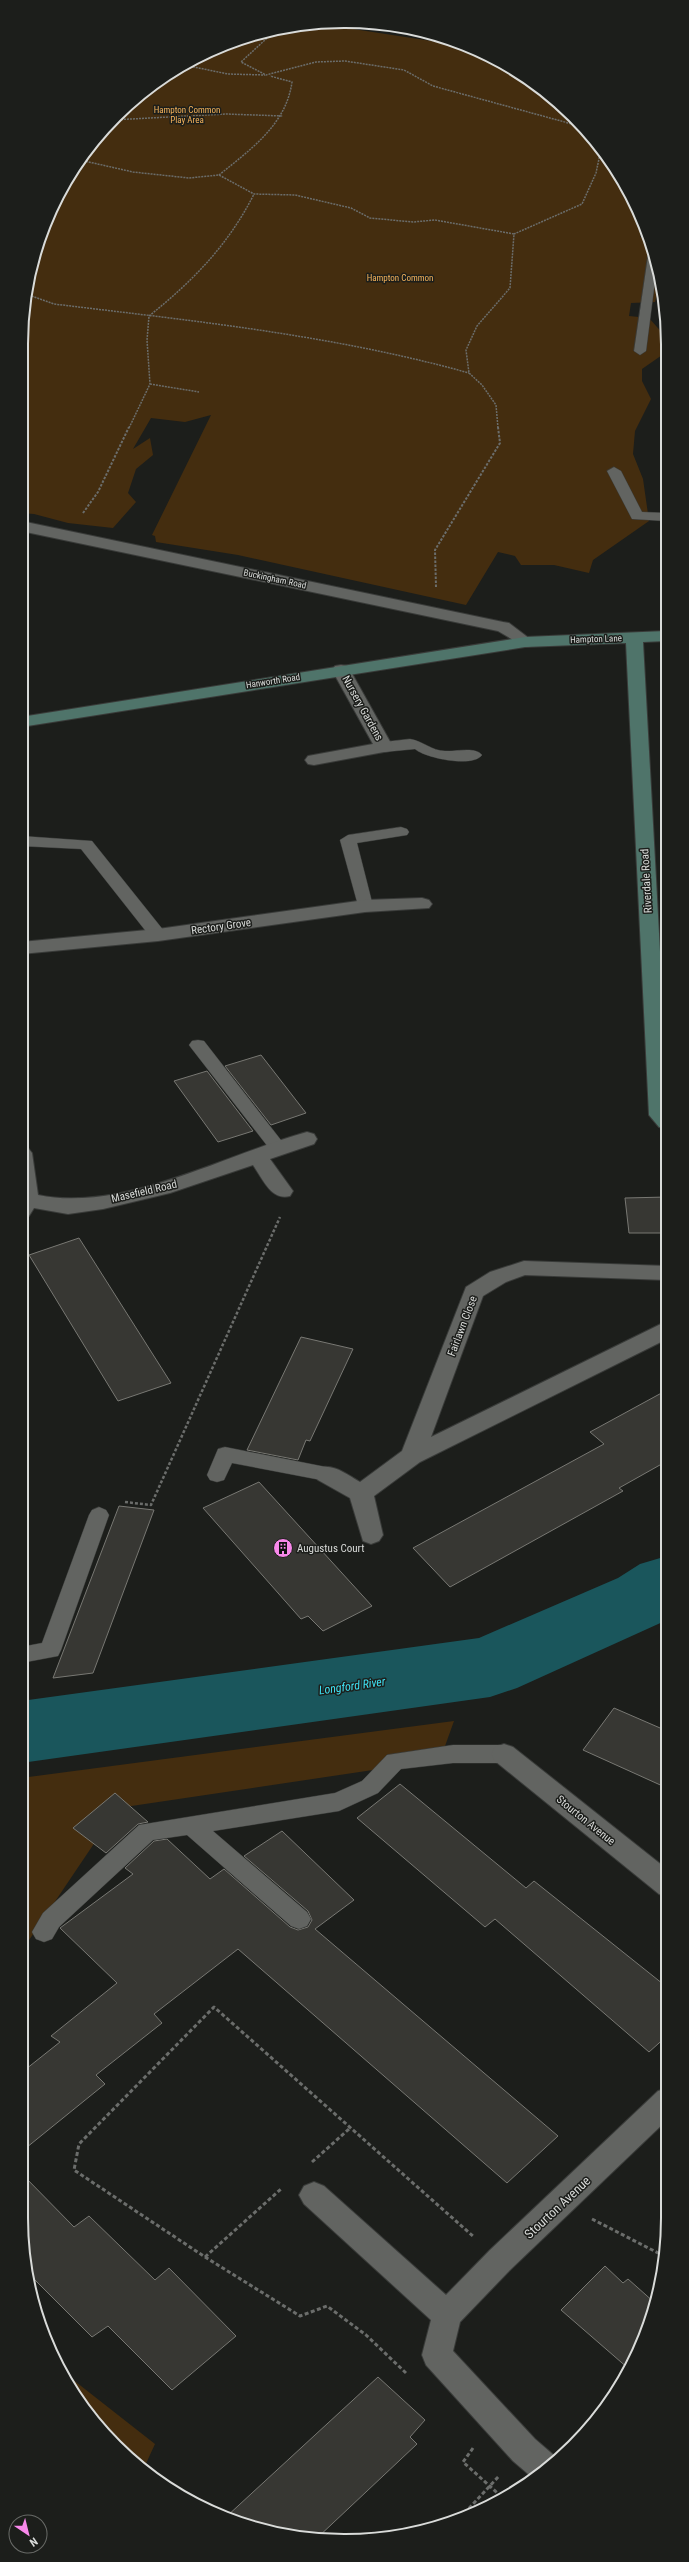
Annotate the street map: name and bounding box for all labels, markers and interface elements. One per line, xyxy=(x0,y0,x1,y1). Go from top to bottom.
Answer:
park label: Hampton Common Play Area xyxy=(154,105,220,125)
park label: Hampton Common xyxy=(367,273,433,283)
street label: Buckingham Road xyxy=(243,567,307,591)
street label: Hampton Lane xyxy=(570,633,622,645)
street label: Hanworth Road xyxy=(245,672,301,690)
street label: Nursery Gardens xyxy=(339,674,386,743)
street label: Riverdale Road xyxy=(638,848,655,913)
street label: Rectory Grove xyxy=(190,916,252,937)
street label: Masefield Road xyxy=(110,1178,178,1205)
street label: Fairlawn Close xyxy=(445,1294,480,1358)
building icon: Augustus Court xyxy=(272,1537,294,1559)
place label: Augustus Court xyxy=(297,1542,364,1555)
water label: Longford River xyxy=(318,1674,387,1698)
street label: Stourton Avenue xyxy=(554,1793,618,1848)
street label: Stourton Avenue xyxy=(521,2173,593,2242)
north arrow xyxy=(8,2514,48,2554)
text: N xyxy=(27,2535,40,2549)

